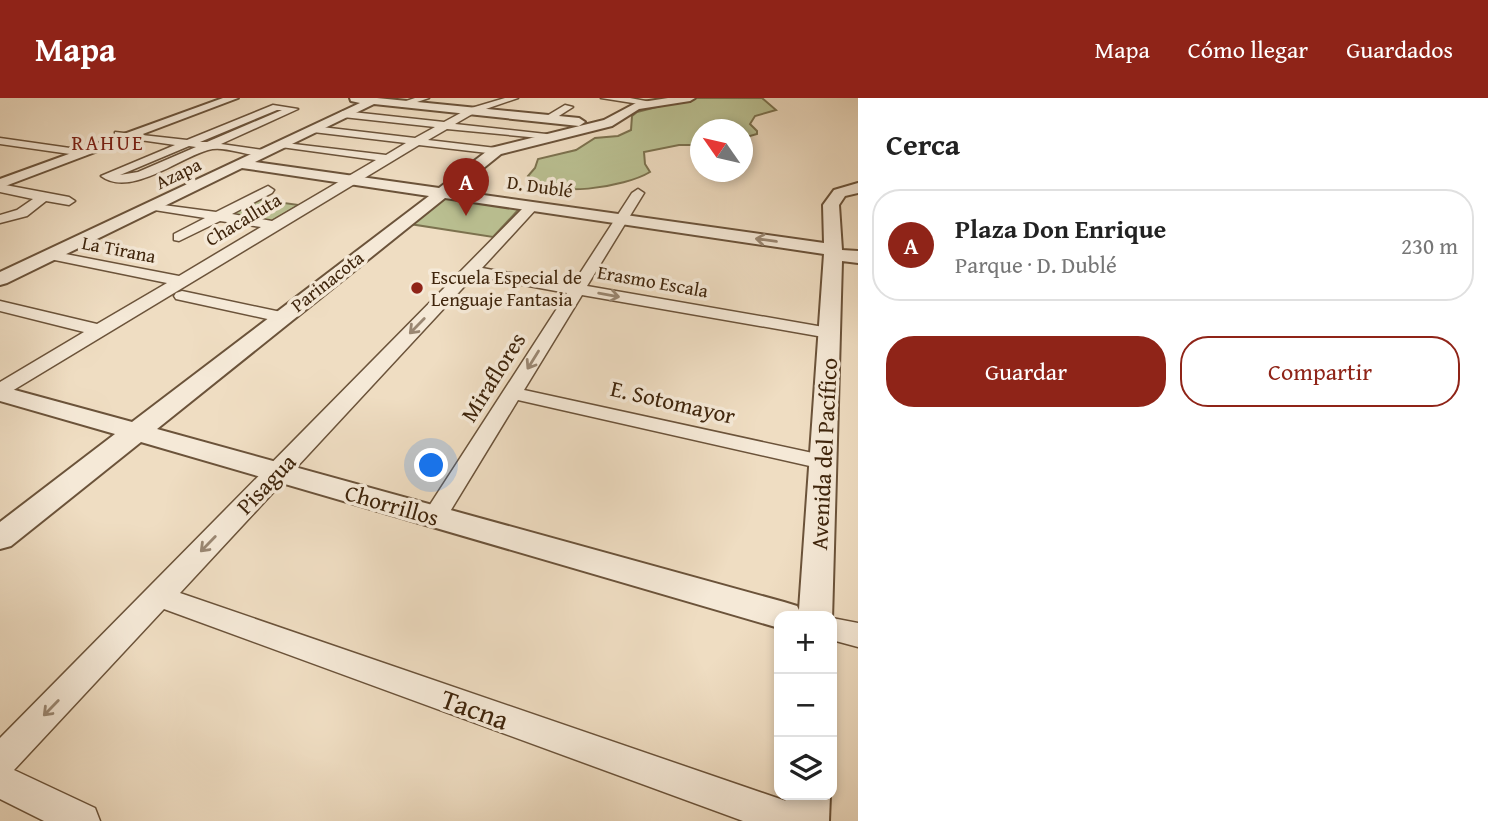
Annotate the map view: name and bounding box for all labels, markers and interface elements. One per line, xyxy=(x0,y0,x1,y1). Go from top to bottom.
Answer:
text: Mapa xyxy=(35,25,116,73)
text: Mapa xyxy=(1094,32,1150,67)
text: Cómo llegar xyxy=(1188,32,1308,67)
text: Guardados xyxy=(1346,32,1453,67)
north arrow xyxy=(690,119,753,182)
text: Cerca xyxy=(886,122,960,166)
district label: RAHUE xyxy=(71,127,145,158)
street label: Azapa xyxy=(150,150,206,196)
pin: A xyxy=(443,158,489,216)
street label: D. Dublé xyxy=(505,168,575,204)
street label: Chacalluta xyxy=(200,185,286,253)
text: Plaza Don Enrique xyxy=(955,209,1166,248)
street label: La Tirana xyxy=(80,228,158,270)
text: A xyxy=(904,229,918,262)
text: 230 m xyxy=(1401,229,1458,262)
one-way arrow xyxy=(755,233,778,246)
street label: Parinacota xyxy=(285,244,369,318)
text: Parque · D. Dublé xyxy=(955,248,1117,281)
street label: Erasmo Escala xyxy=(595,257,711,305)
place label: Escuela Especial de Lenguaje Fantasia xyxy=(431,263,582,313)
marker: Escuela Especial de Lenguaje Fantasia xyxy=(409,280,425,296)
one-way arrow xyxy=(597,289,620,302)
one-way arrow xyxy=(408,318,425,335)
street label: Miraflores xyxy=(452,326,533,428)
button: Guardar xyxy=(886,336,1166,407)
button: Compartir xyxy=(1180,336,1460,407)
one-way arrow xyxy=(525,349,539,369)
street label: Avenida del Pacífico xyxy=(802,357,845,551)
street label: E. Sotomayor xyxy=(608,371,739,432)
street label: Pisagua xyxy=(228,446,303,522)
your location xyxy=(414,448,448,482)
street label: Chorrillos xyxy=(341,475,443,534)
one-way arrow xyxy=(200,535,217,552)
map controls xyxy=(774,611,837,800)
button: + xyxy=(774,611,837,674)
button: − xyxy=(774,674,837,737)
street label: Tacna xyxy=(436,677,515,740)
one-way arrow xyxy=(42,699,59,716)
button: layers xyxy=(774,737,837,800)

